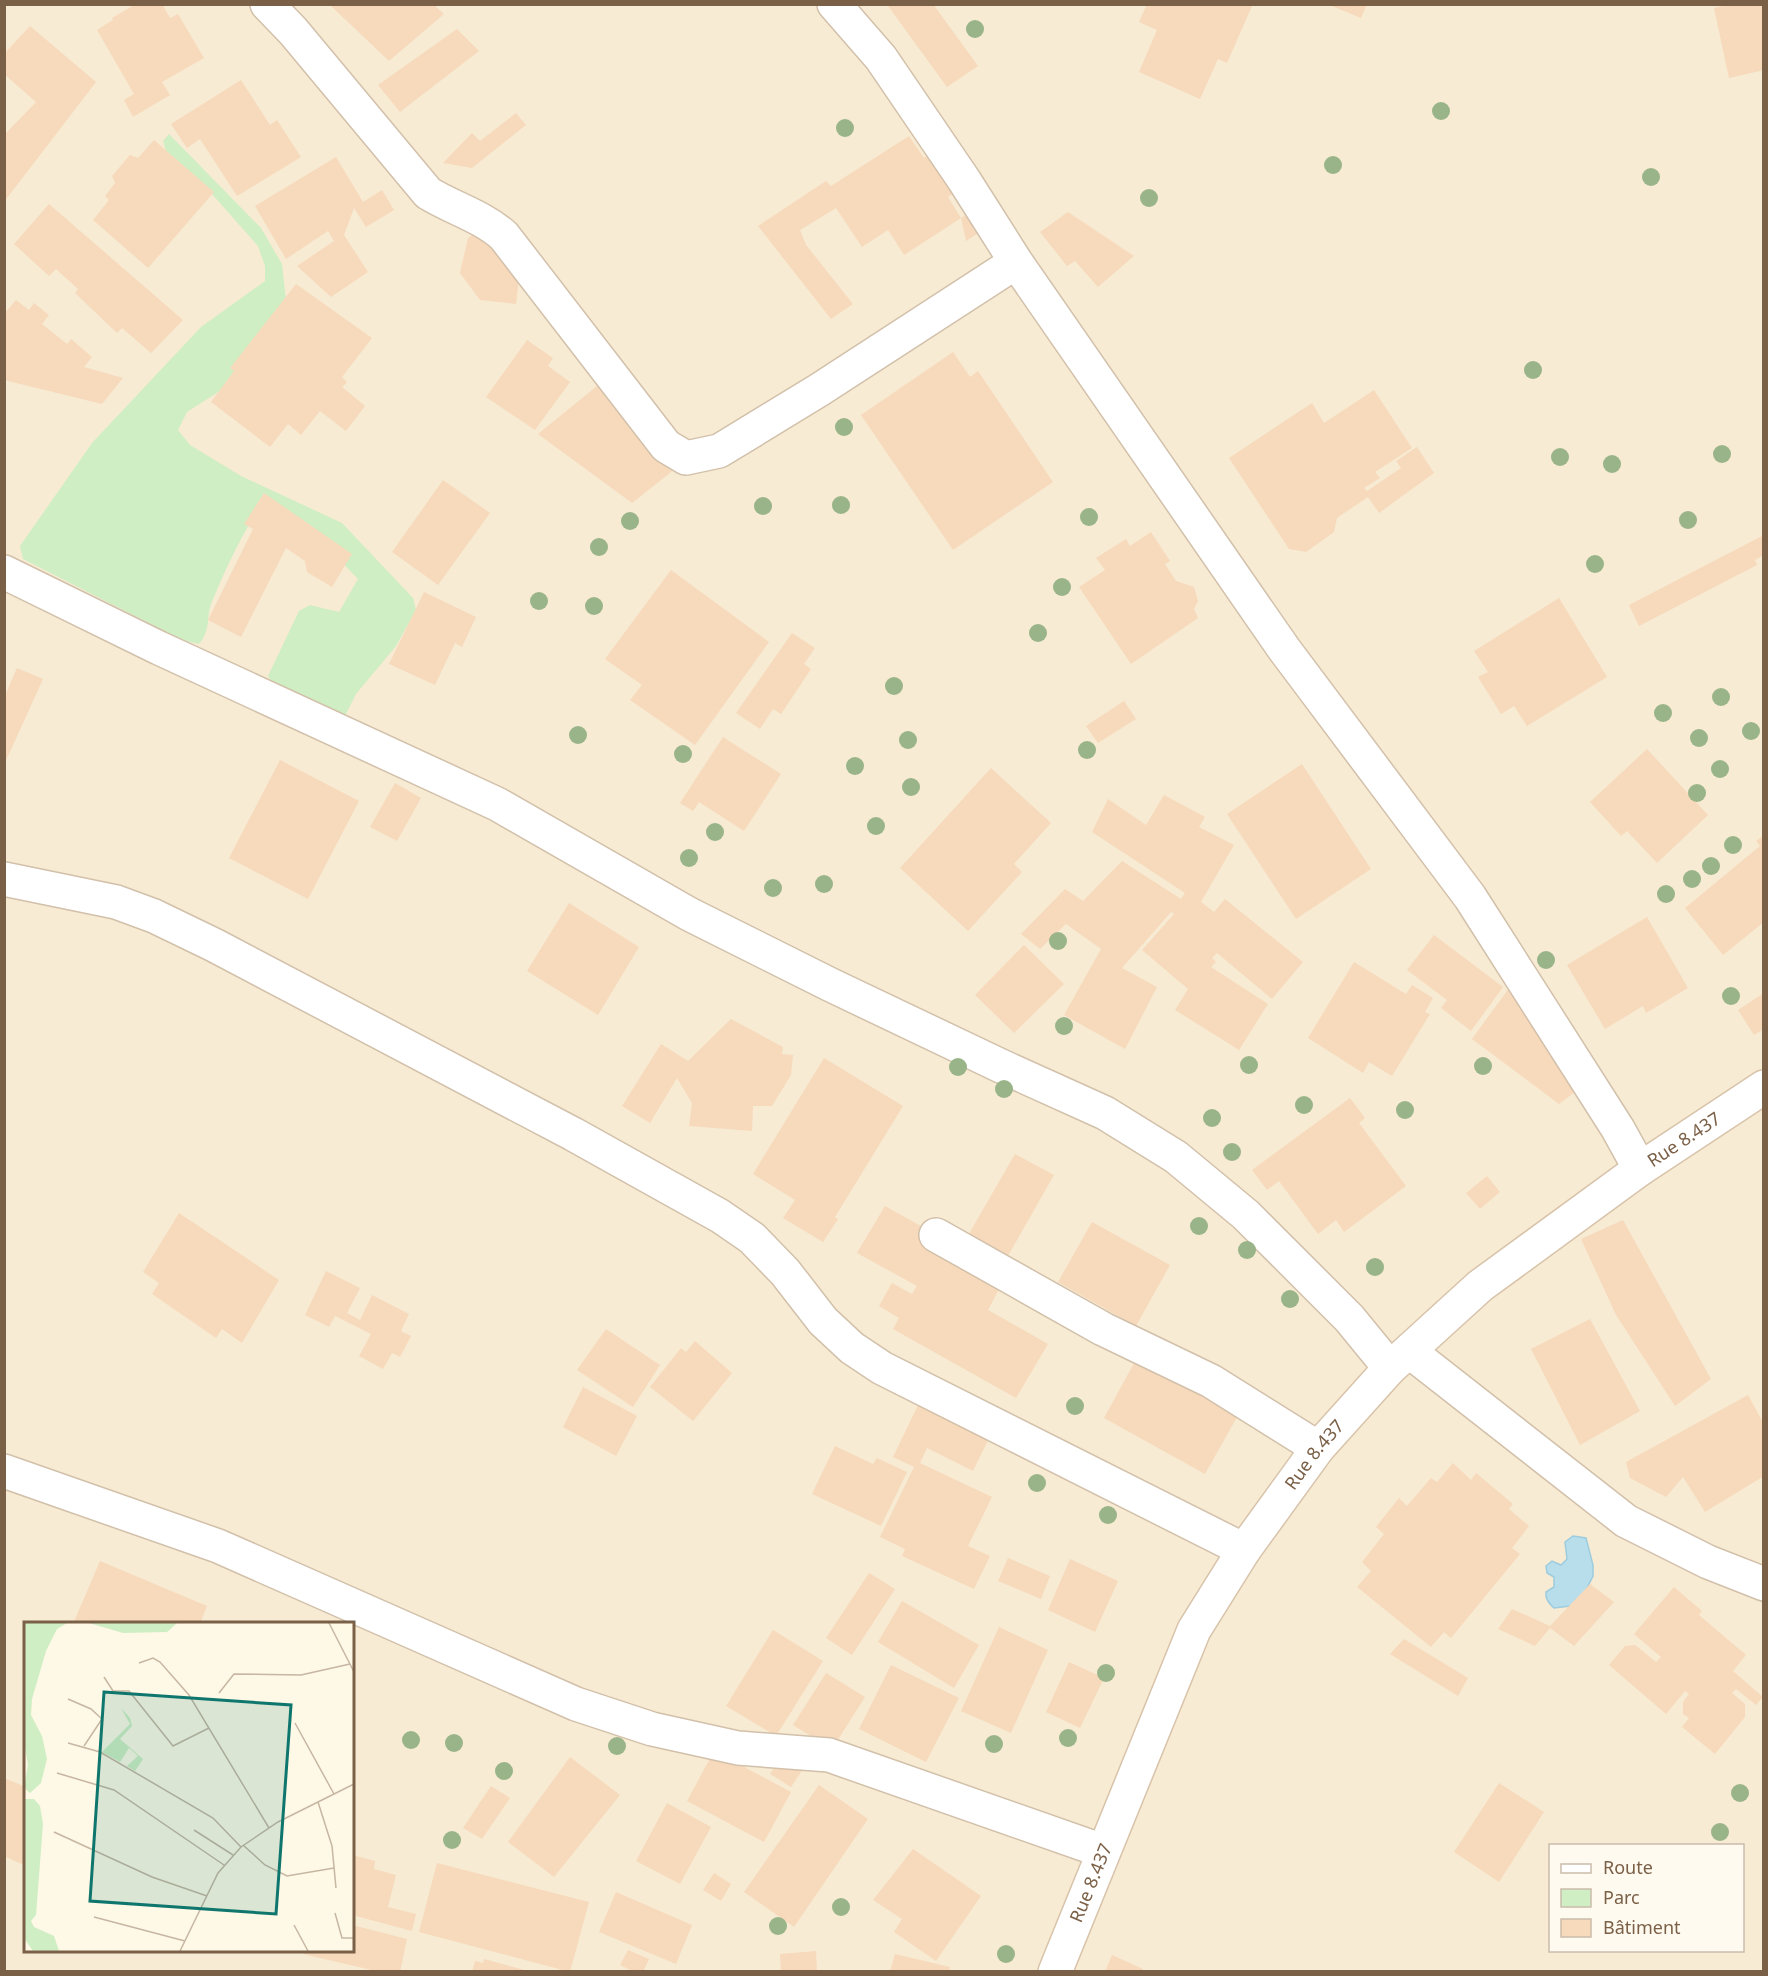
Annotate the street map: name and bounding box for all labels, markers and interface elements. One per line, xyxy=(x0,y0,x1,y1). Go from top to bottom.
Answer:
street label: Rue 8.437 xyxy=(1642,1106,1725,1172)
street label: Rue 8.437 xyxy=(1279,1414,1349,1494)
inset map xyxy=(24,1622,354,1952)
street label: Rue 8.437 xyxy=(1063,1840,1117,1926)
legend xyxy=(1549,1844,1744,1952)
text: Route xyxy=(1603,1855,1653,1879)
text: Parc xyxy=(1603,1885,1640,1909)
text: Bâtiment xyxy=(1603,1915,1681,1939)

